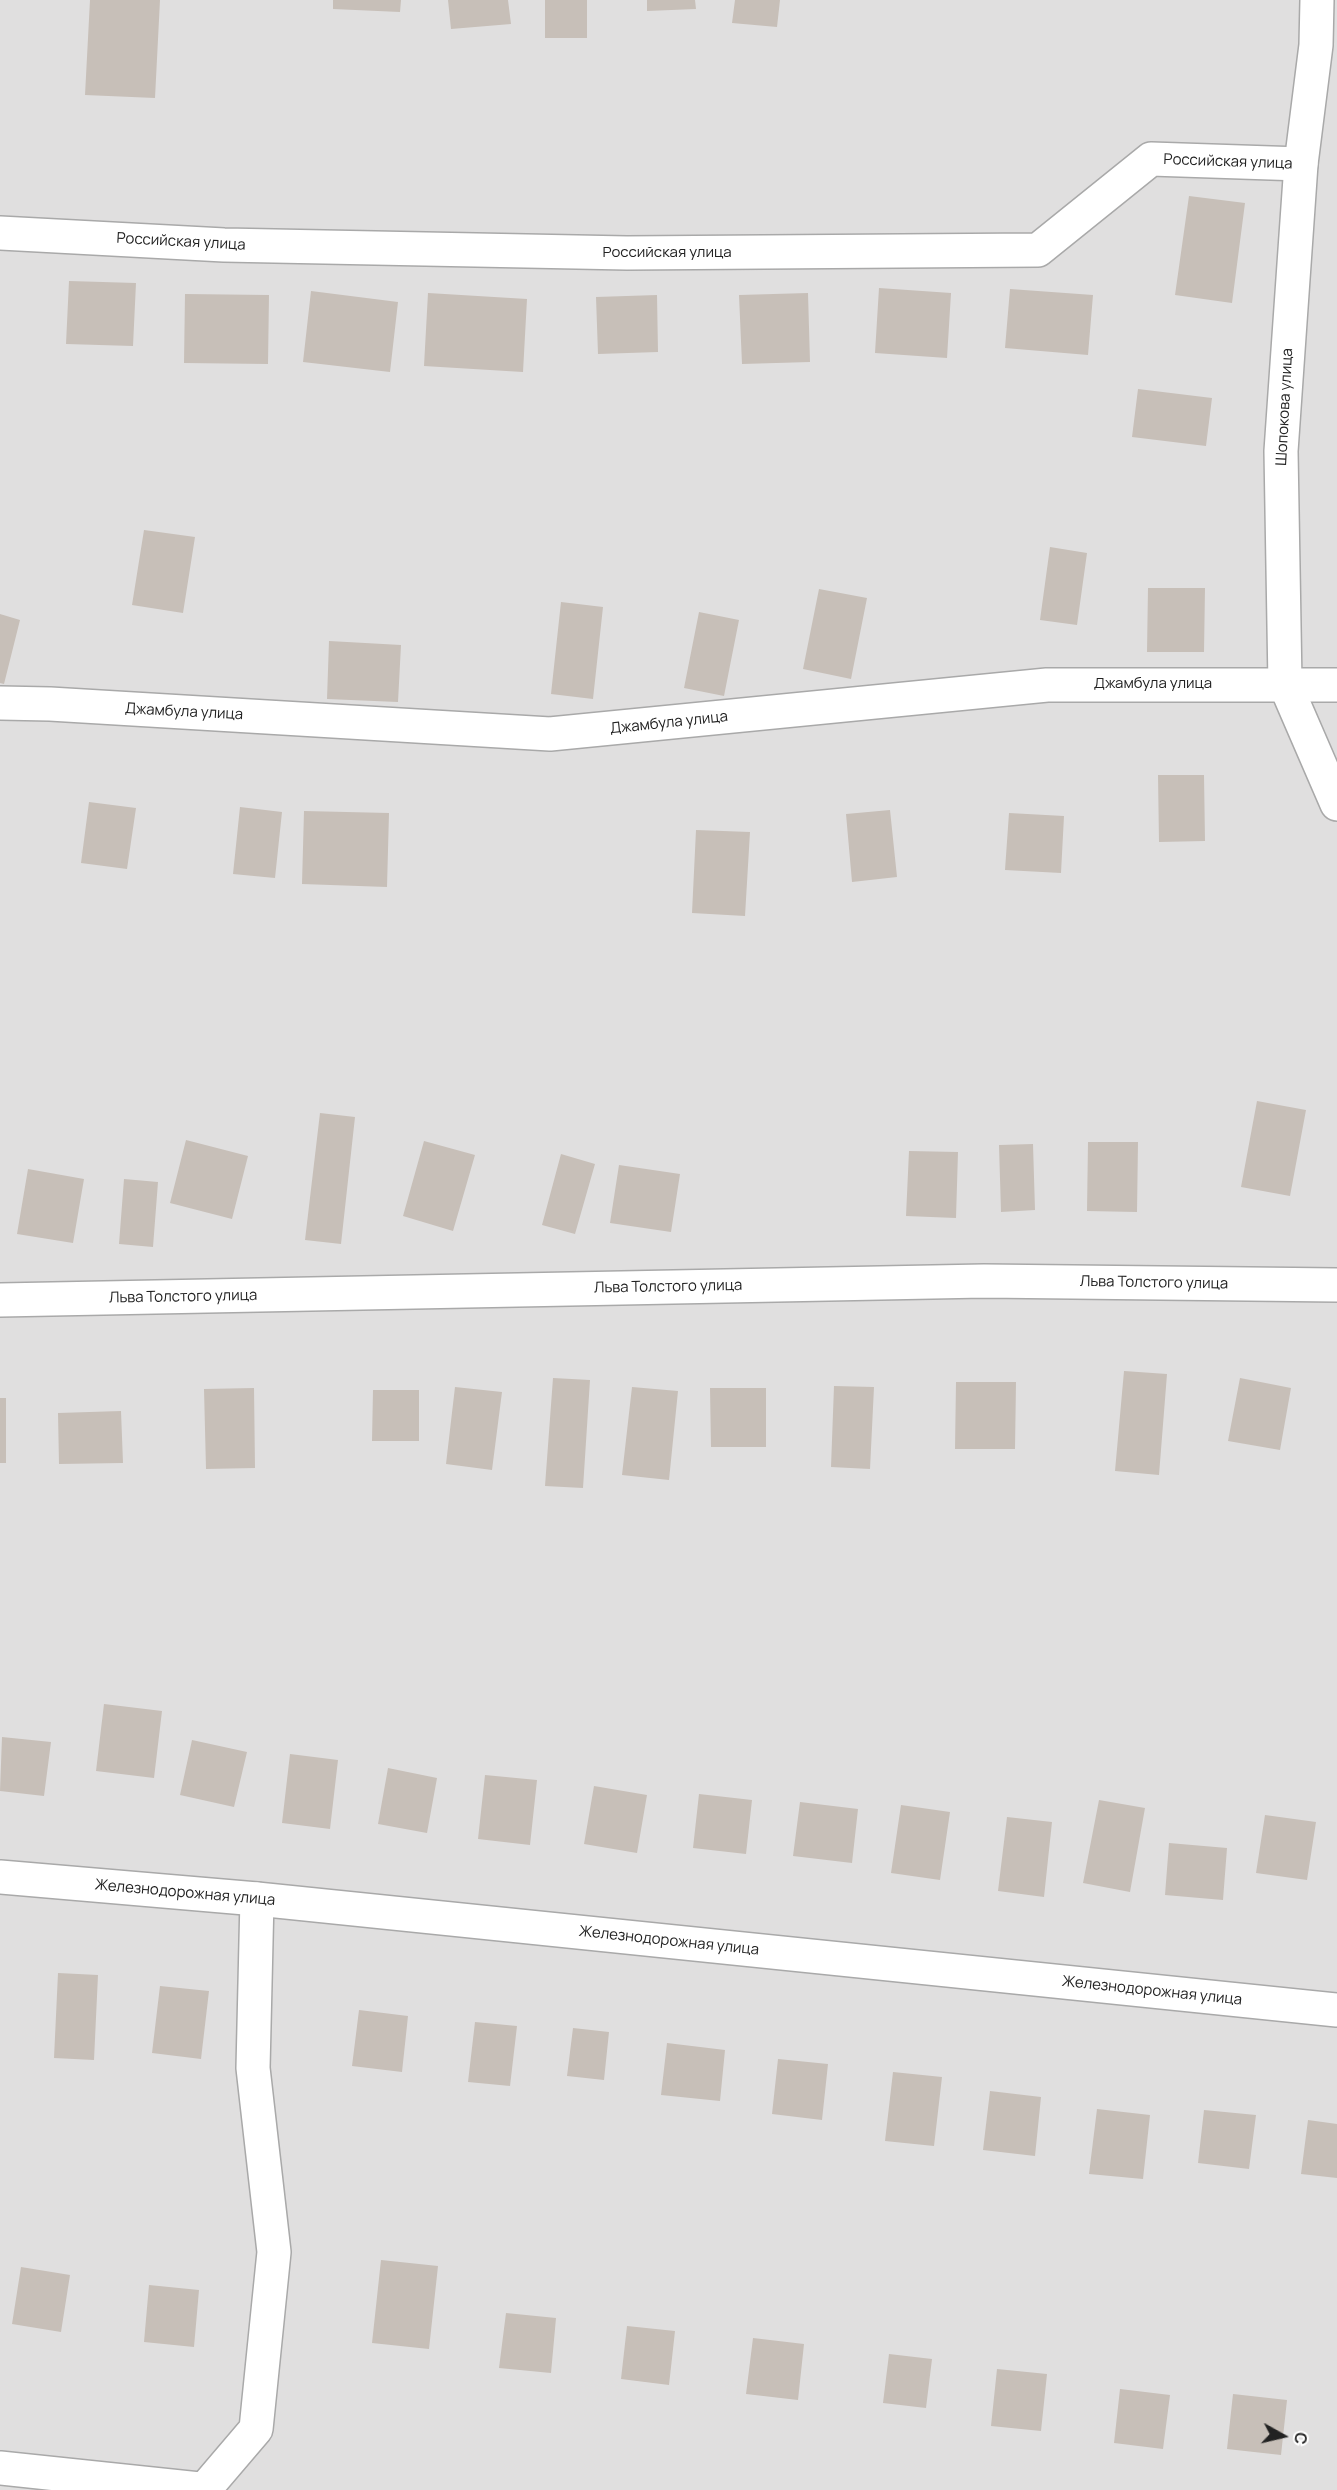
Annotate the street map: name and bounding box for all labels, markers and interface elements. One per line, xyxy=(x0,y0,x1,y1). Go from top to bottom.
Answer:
street label: Российская улица xyxy=(1163,151,1293,173)
street label: Российская улица xyxy=(116,230,246,254)
street label: Российская улица xyxy=(602,244,732,262)
street label: Шопокова улица xyxy=(1273,348,1297,466)
street label: Джамбула улица xyxy=(1094,675,1212,693)
street label: Джамбула улица xyxy=(124,700,244,724)
street label: Джамбула улица xyxy=(609,708,729,738)
street label: Льва Толстого улица xyxy=(1080,1273,1228,1293)
street label: Льва Толстого улица xyxy=(594,1277,742,1297)
street label: Льва Толстого улица xyxy=(109,1287,257,1307)
street label: Железнодорожная улица xyxy=(94,1876,276,1910)
street label: Железнодорожная улица xyxy=(578,1923,760,1959)
street label: Железнодорожная улица xyxy=(1061,1973,1243,2009)
north arrow xyxy=(1253,2406,1313,2466)
text: С xyxy=(1289,2431,1313,2446)

